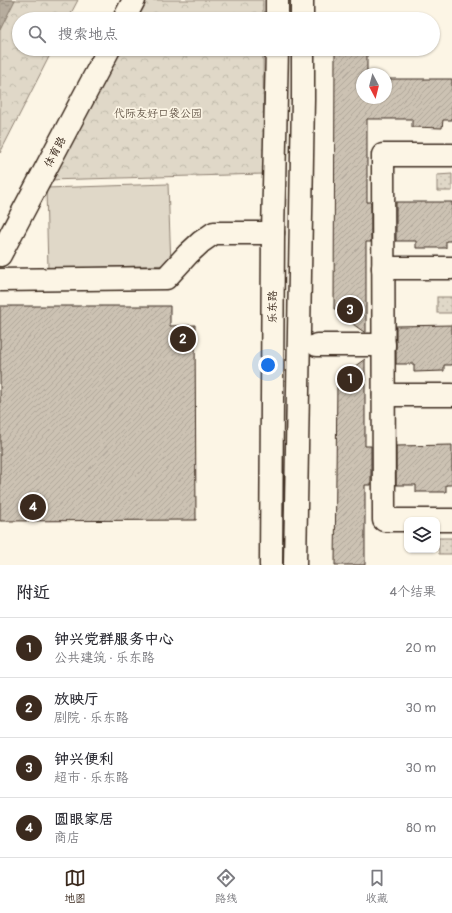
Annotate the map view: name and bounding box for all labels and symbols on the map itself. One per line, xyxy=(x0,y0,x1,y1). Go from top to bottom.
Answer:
north arrow xyxy=(356,68,392,104)
park label: 代际友好口袋公园 xyxy=(114,107,202,120)
street label: 体育路 xyxy=(42,134,68,170)
street label: 乐东路 xyxy=(266,291,279,324)
pin: 3 xyxy=(337,295,363,325)
pin: 2 xyxy=(170,324,196,354)
your location xyxy=(258,355,278,375)
pin: 1 xyxy=(337,364,363,394)
pin: 4 xyxy=(20,492,46,522)

